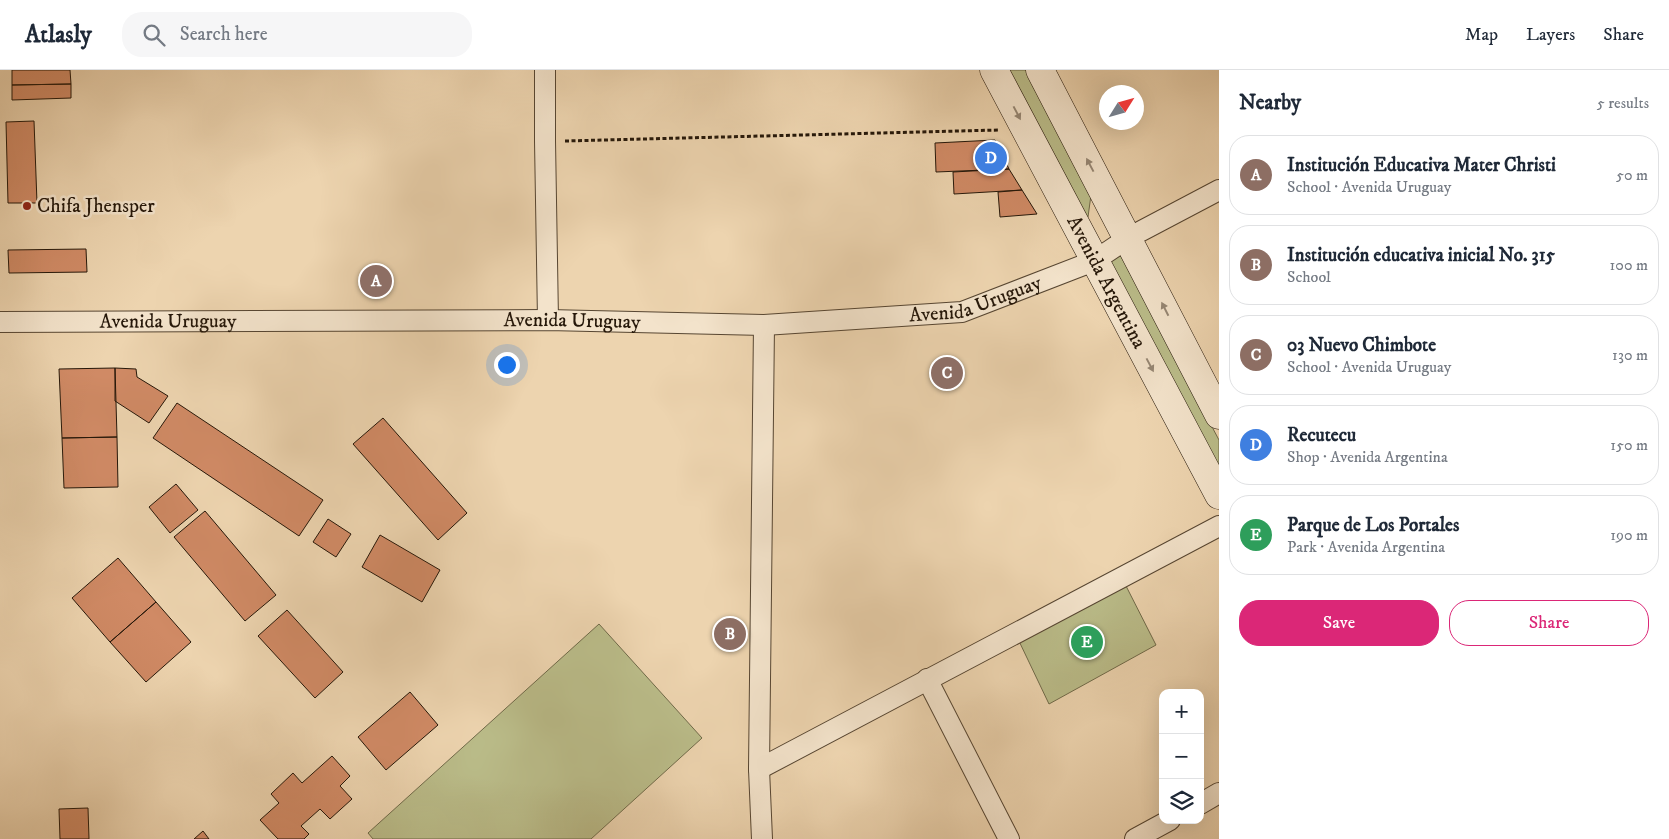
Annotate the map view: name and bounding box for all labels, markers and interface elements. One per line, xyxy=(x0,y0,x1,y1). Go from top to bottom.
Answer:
search box xyxy=(122,12,472,57)
text: Atlasly xyxy=(25,20,92,50)
icon: search xyxy=(140,21,168,49)
text: Search here xyxy=(180,23,268,46)
text: Map xyxy=(1465,24,1498,46)
text: Layers xyxy=(1526,24,1575,46)
text: Share xyxy=(1603,24,1644,46)
north arrow xyxy=(1099,85,1144,130)
text: Nearby xyxy=(1239,90,1301,116)
text: 5 results xyxy=(1597,93,1649,113)
one-way arrow xyxy=(1013,106,1021,120)
pin: D xyxy=(975,139,1007,177)
text: Institución Educativa Mater Christi xyxy=(1287,154,1556,177)
one-way arrow xyxy=(1086,158,1094,172)
text: A xyxy=(1251,165,1261,185)
text: 50 m xyxy=(1616,165,1648,185)
text: School · Avenida Uruguay xyxy=(1287,177,1451,197)
place label: Chifa Jhensper xyxy=(37,194,155,219)
marker: Chifa Jhensper xyxy=(21,200,33,212)
street label: Avenida Argentina xyxy=(1061,211,1152,353)
text: Institución educativa inicial No. 315 xyxy=(1287,244,1555,267)
text: B xyxy=(1251,255,1261,275)
text: 100 m xyxy=(1610,255,1648,275)
pin: A xyxy=(360,262,392,300)
text: School xyxy=(1287,267,1331,287)
street label: Avenida Uruguay xyxy=(908,270,1045,328)
one-way arrow xyxy=(1161,302,1169,316)
street label: Avenida Uruguay xyxy=(503,307,641,335)
street label: Avenida Uruguay xyxy=(99,309,237,334)
text: 03 Nuevo Chimbote xyxy=(1287,334,1436,357)
text: C xyxy=(1251,345,1261,365)
text: 130 m xyxy=(1612,345,1648,365)
your location xyxy=(494,352,520,378)
pin: C xyxy=(931,354,963,392)
text: School · Avenida Uruguay xyxy=(1287,357,1451,377)
one-way arrow xyxy=(1146,358,1154,372)
text: Recutecu xyxy=(1287,424,1356,447)
text: D xyxy=(1250,435,1262,455)
text: 150 m xyxy=(1610,435,1648,455)
text: Shop · Avenida Argentina xyxy=(1287,447,1448,467)
text: Parque de Los Portales xyxy=(1287,514,1459,537)
text: E xyxy=(1250,525,1262,545)
text: 190 m xyxy=(1610,525,1648,545)
text: Park · Avenida Argentina xyxy=(1287,537,1445,557)
button: Save xyxy=(1239,600,1439,646)
button: Share xyxy=(1449,600,1649,646)
pin: B xyxy=(714,615,746,653)
pin: E xyxy=(1071,623,1103,661)
map controls xyxy=(1159,689,1204,824)
button: + xyxy=(1159,689,1204,734)
button: − xyxy=(1159,734,1204,779)
button: layers xyxy=(1159,779,1204,824)

